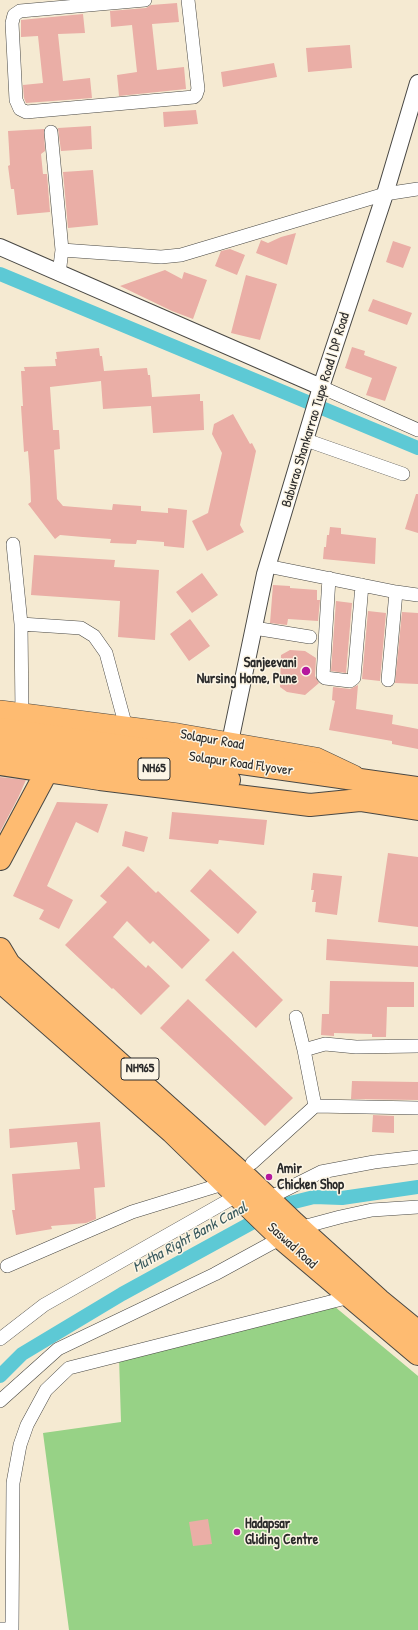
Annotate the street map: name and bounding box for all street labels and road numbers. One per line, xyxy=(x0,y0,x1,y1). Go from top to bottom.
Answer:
street label: Baburao Shankarrao Tupe Road | DP Road xyxy=(278,311,354,509)
street label: Solapur Road xyxy=(179,726,245,754)
street label: Solapur Road Flyover xyxy=(188,748,294,780)
road number: NH65 xyxy=(138,758,170,780)
road number: NH965 xyxy=(121,1058,159,1080)
street label: Saswad Road xyxy=(264,1219,320,1273)

